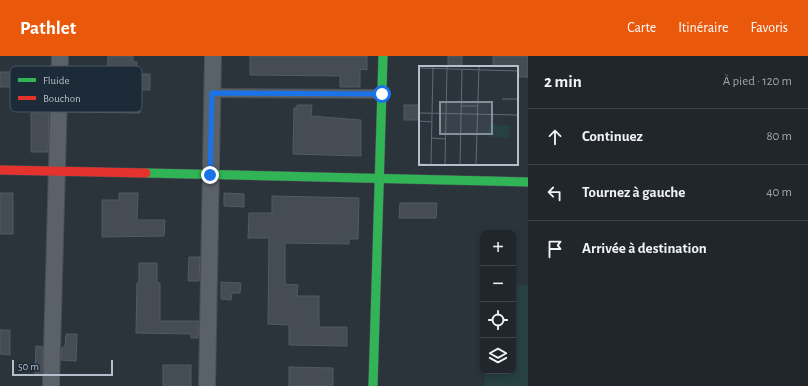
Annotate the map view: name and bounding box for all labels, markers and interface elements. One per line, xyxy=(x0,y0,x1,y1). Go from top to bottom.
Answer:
text: Pathlet xyxy=(20,19,76,38)
text: Carte xyxy=(627,21,656,35)
text: Itinéraire xyxy=(678,21,728,35)
text: Favoris xyxy=(750,21,788,35)
legend xyxy=(10,66,142,112)
inset map xyxy=(419,66,518,165)
text: 2 min xyxy=(544,73,582,90)
text: Fluide xyxy=(43,75,70,86)
text: À pied · 120 m xyxy=(723,75,792,88)
route start xyxy=(373,85,391,103)
text: Bouchon xyxy=(43,93,81,104)
icon: ahead xyxy=(544,126,566,148)
text: Continuez xyxy=(582,129,643,144)
text: 80 m xyxy=(766,130,792,143)
route end xyxy=(201,166,219,184)
icon: left xyxy=(544,182,566,204)
text: Tournez à gauche xyxy=(582,185,685,200)
text: 40 m xyxy=(766,186,792,199)
map controls xyxy=(480,230,516,374)
button: + xyxy=(480,230,516,266)
icon: arrive xyxy=(544,238,566,260)
text: Arrivée à destination xyxy=(582,241,707,256)
button: − xyxy=(480,266,516,302)
button: locate xyxy=(480,302,516,338)
button: layers xyxy=(480,338,516,374)
scale bar xyxy=(12,358,113,377)
text: 50 m xyxy=(18,361,39,372)

